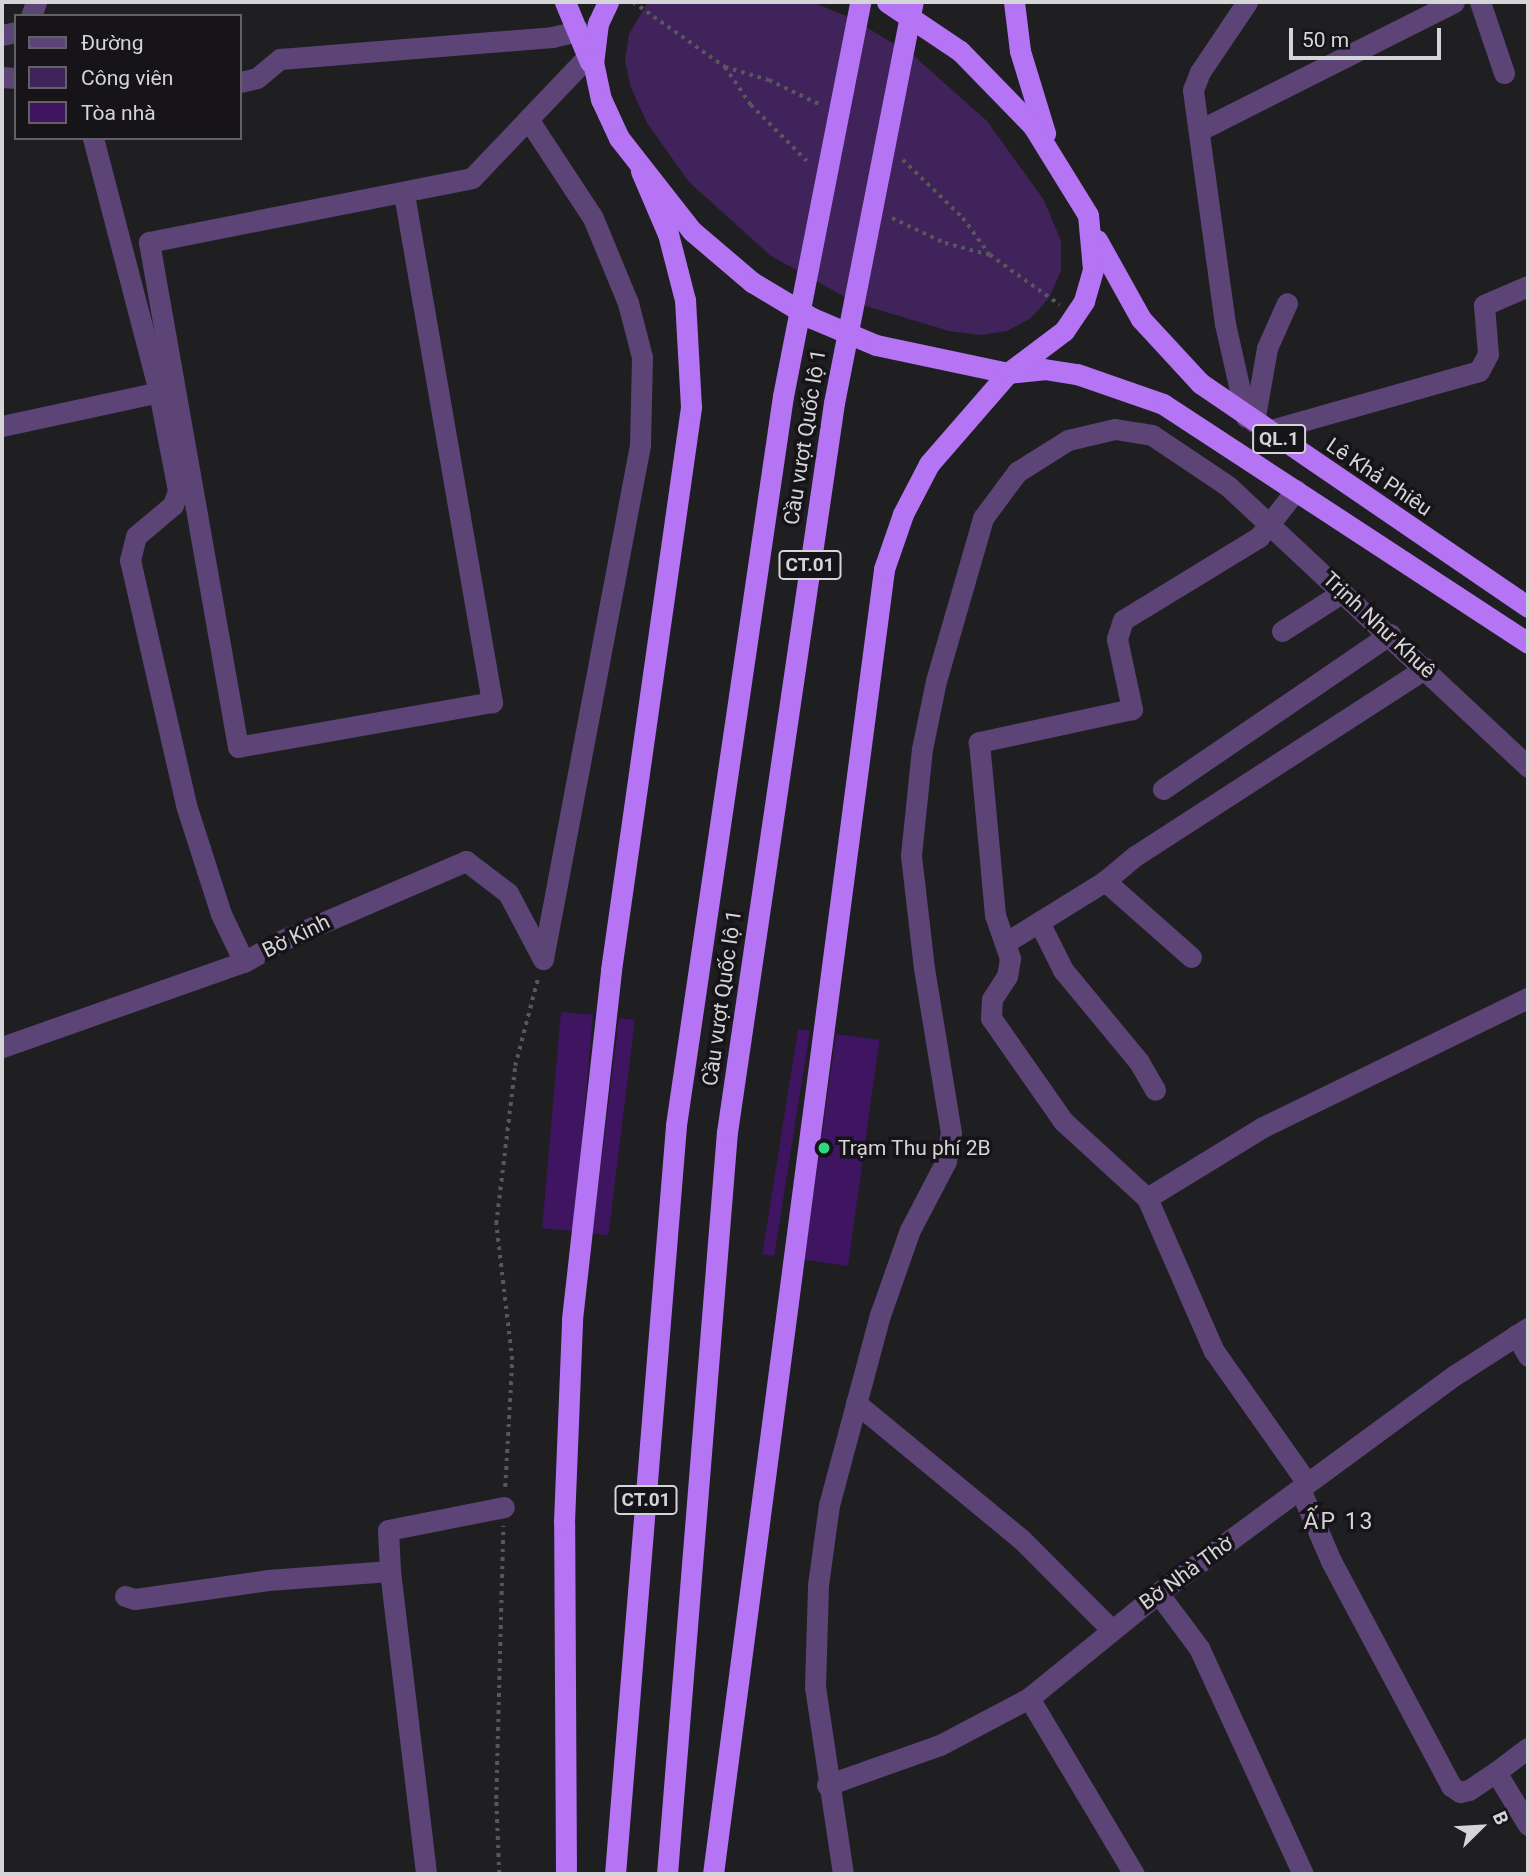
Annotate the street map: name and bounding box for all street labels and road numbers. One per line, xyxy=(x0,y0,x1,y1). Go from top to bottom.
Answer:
street label: Cầu vượt Quốc lộ 1 xyxy=(779,347,831,527)
road number: QL.1 xyxy=(1251,424,1307,454)
street label: Lê Khả Phiêu xyxy=(1322,433,1436,521)
road number: CT.01 xyxy=(778,550,842,580)
street label: Trịnh Như Khuê xyxy=(1318,566,1440,684)
street label: Cầu vượt Quốc lộ 1 xyxy=(697,908,747,1088)
street label: Bờ Kinh xyxy=(258,909,334,963)
road number: CT.01 xyxy=(614,1484,678,1516)
street label: Bờ Nhà Thờ xyxy=(1134,1531,1238,1615)

